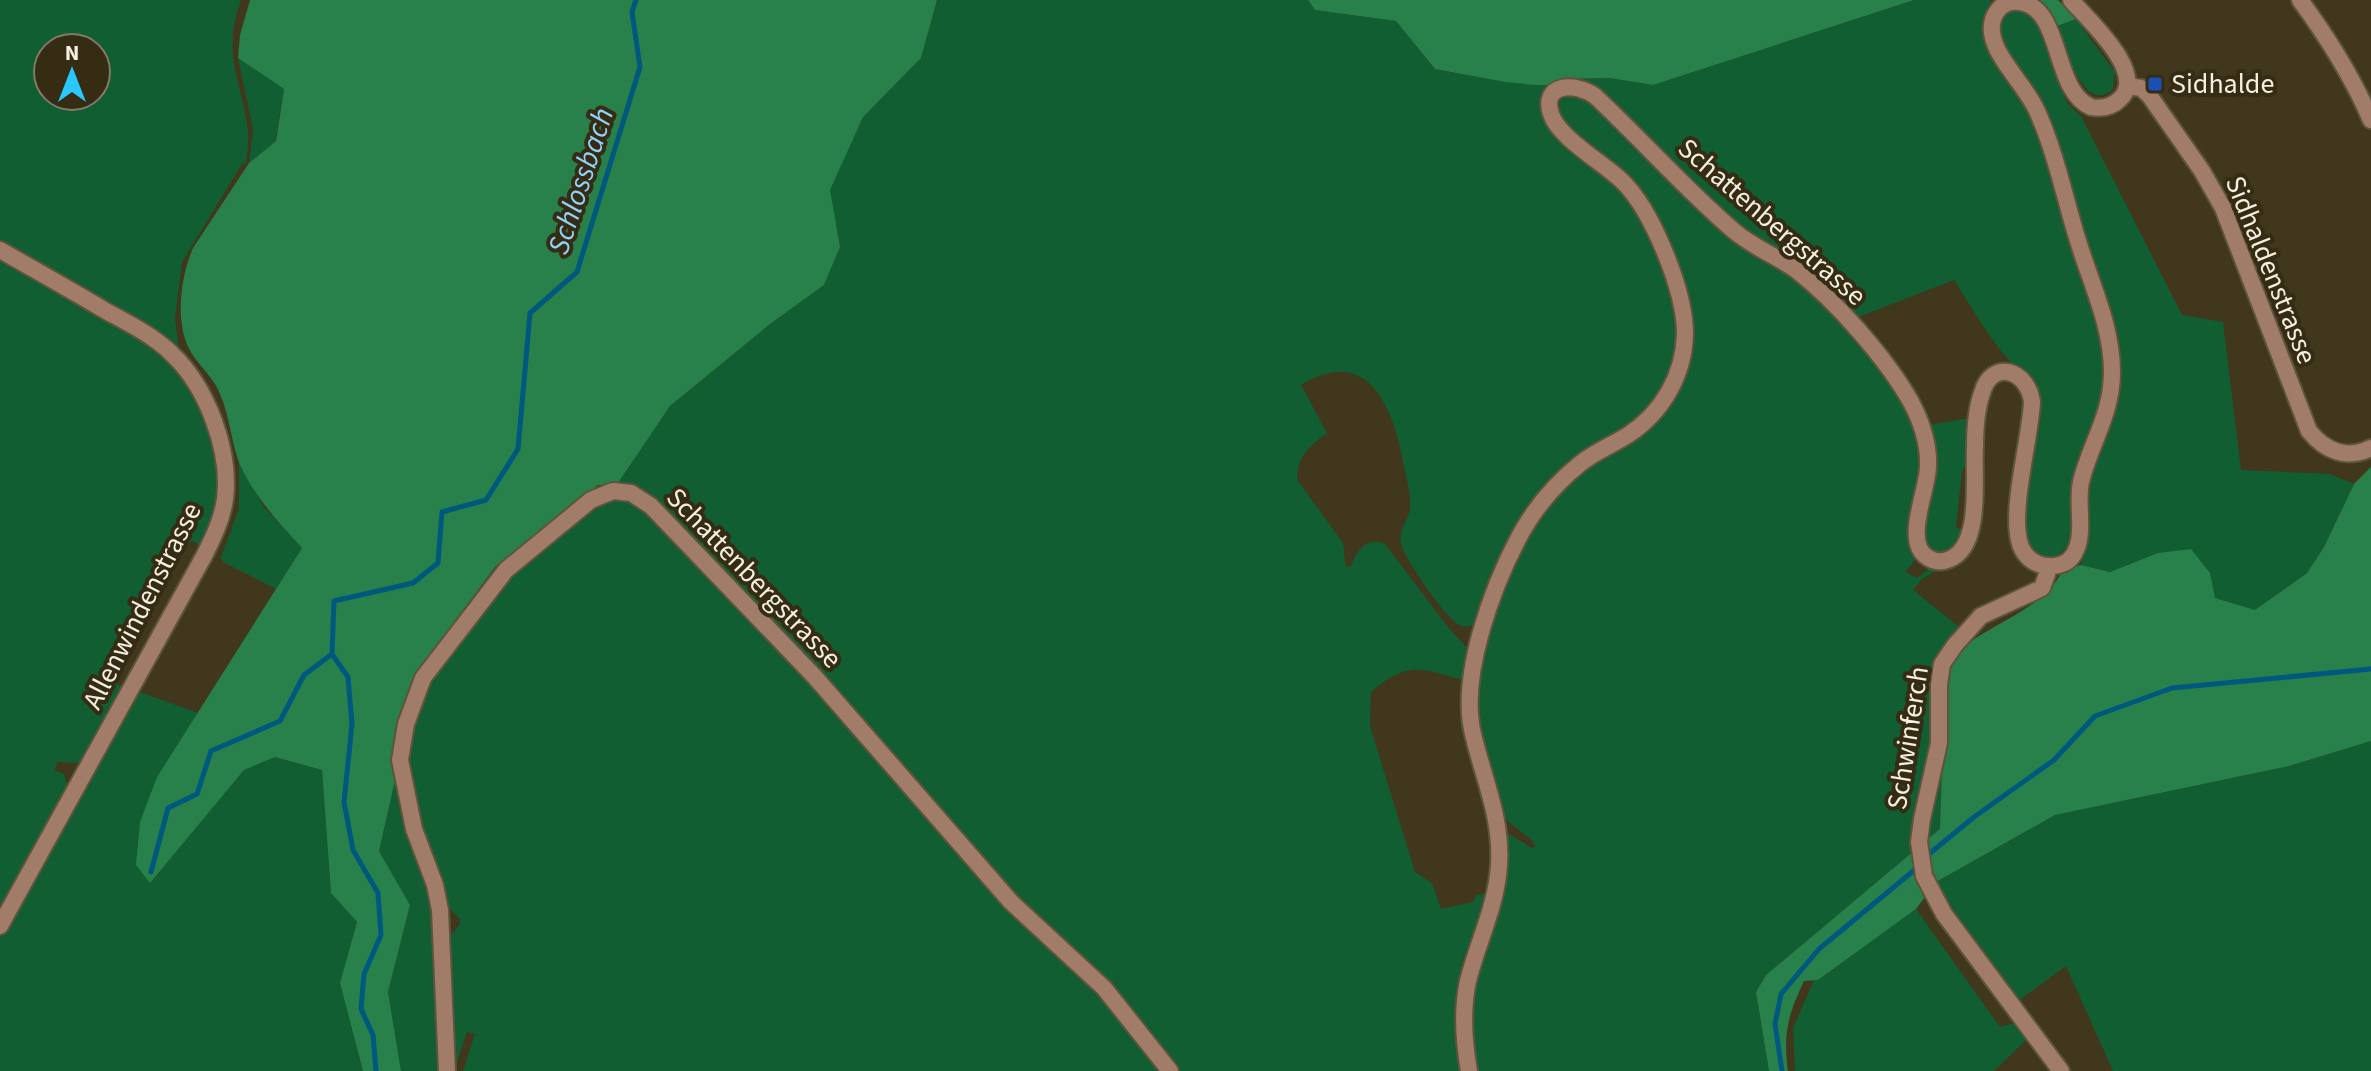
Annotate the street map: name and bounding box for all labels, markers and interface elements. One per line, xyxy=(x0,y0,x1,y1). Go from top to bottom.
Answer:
north arrow xyxy=(32,32,112,112)
text: N xyxy=(65,37,79,69)
place label: Sidhalde xyxy=(2171,64,2274,104)
marker: Sidhalde xyxy=(2146,75,2164,93)
water label: Schlossbach xyxy=(537,102,625,260)
street label: Schattenbergstrasse xyxy=(1669,129,1875,315)
street label: Sidhaldenstrasse xyxy=(2215,170,2327,370)
street label: Schattenbergstrasse xyxy=(657,479,851,677)
street label: Allenwindenstrasse xyxy=(73,496,211,716)
street label: Schwinferch xyxy=(1877,664,1939,812)

